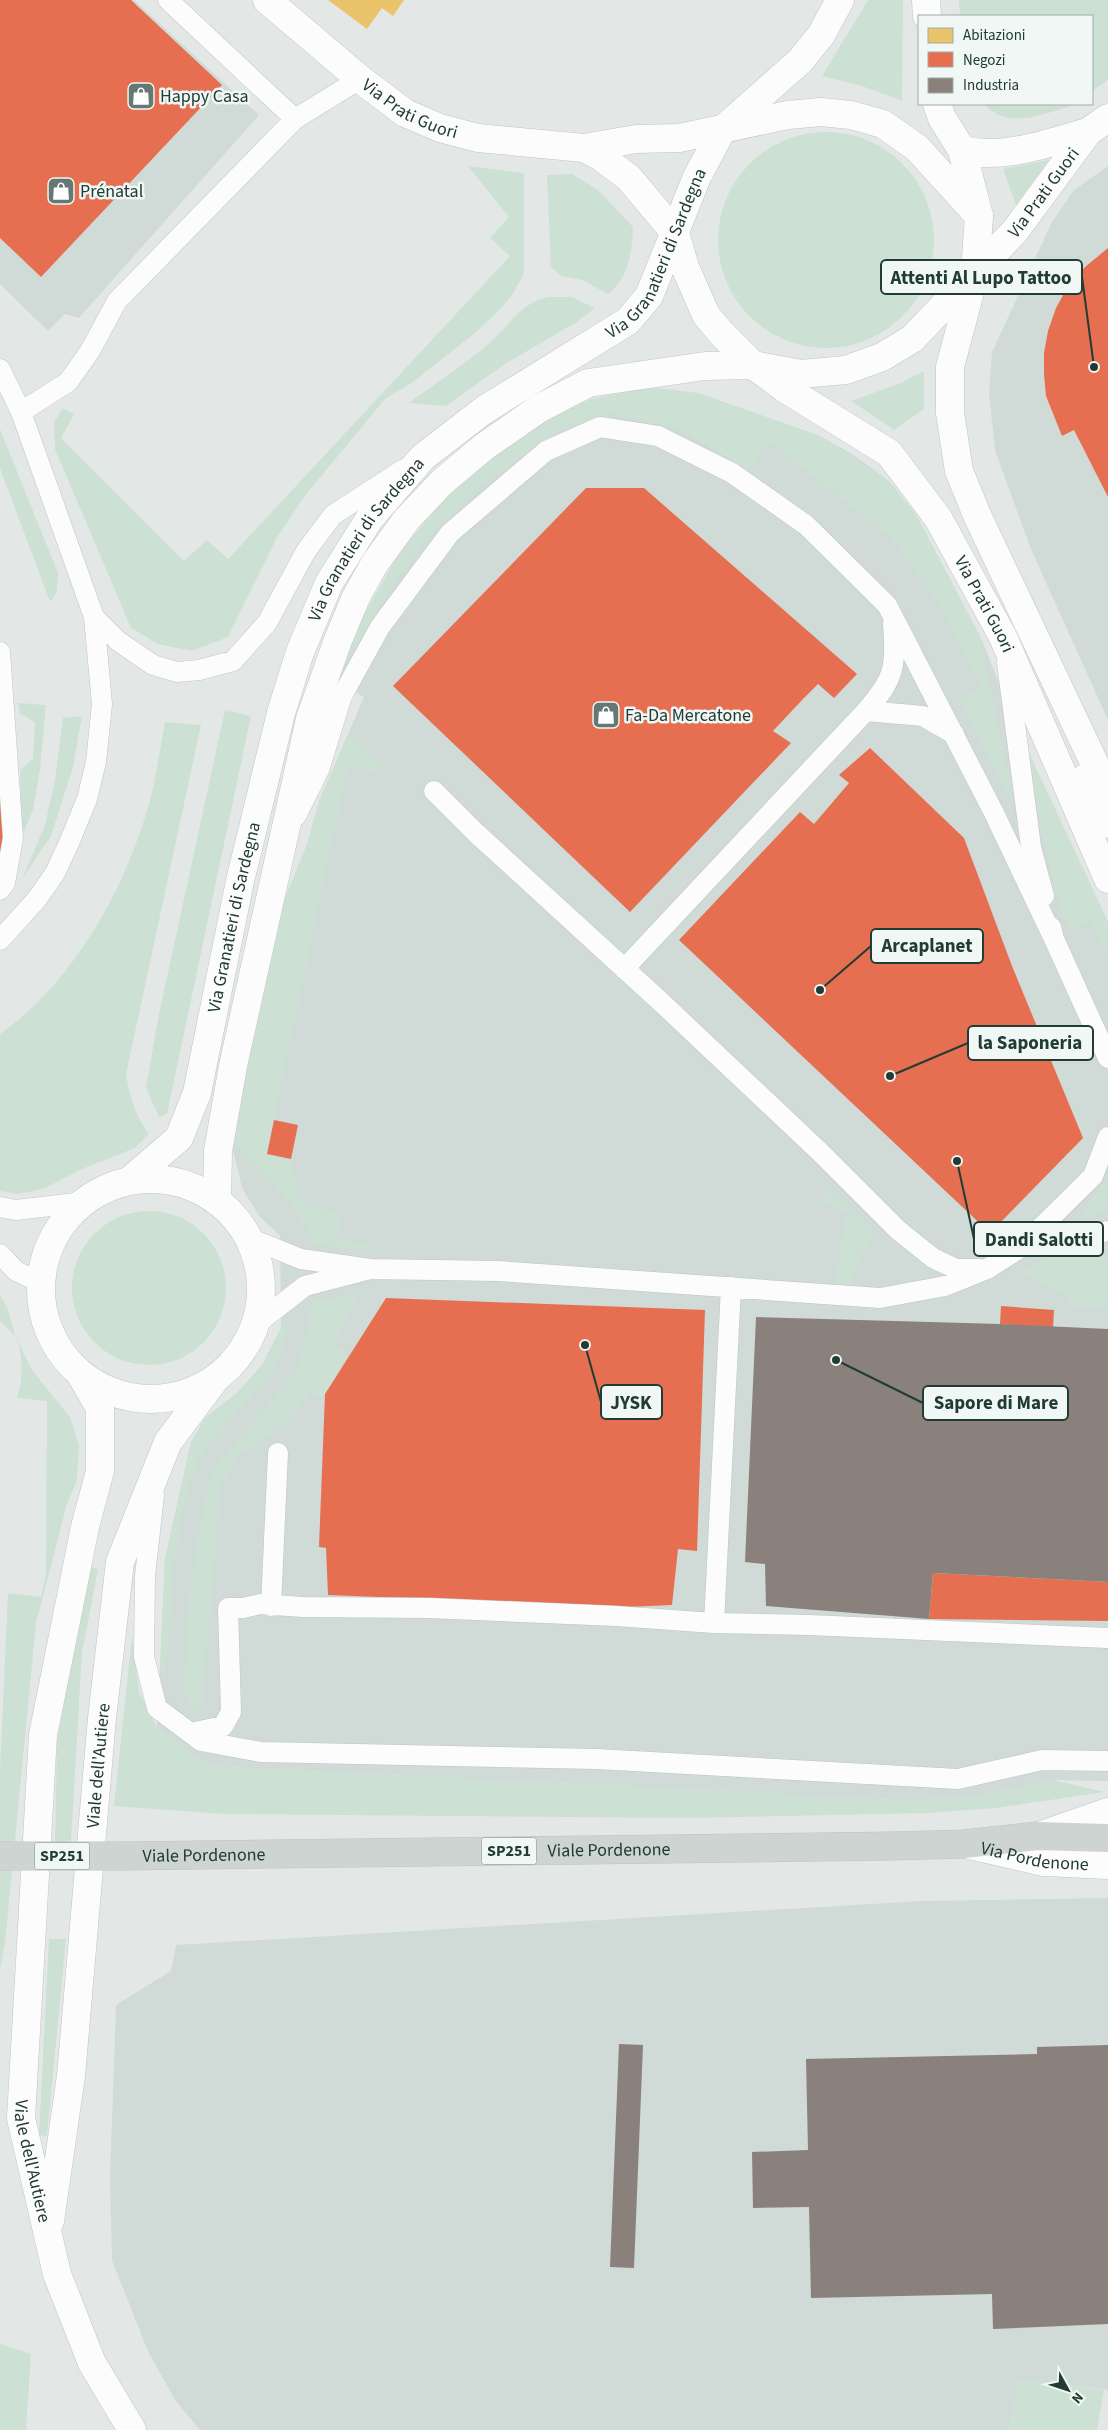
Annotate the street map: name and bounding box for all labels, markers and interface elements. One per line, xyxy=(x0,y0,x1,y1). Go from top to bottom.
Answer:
legend xyxy=(918,15,1093,105)
text: Abitazioni xyxy=(963,25,1026,46)
text: Negozi xyxy=(963,50,1005,71)
street label: Via Prati Guori xyxy=(357,72,460,145)
text: Industria xyxy=(963,75,1019,96)
shop icon: Happy Casa xyxy=(126,81,156,111)
place label: Happy Casa xyxy=(160,84,249,109)
street label: Via Prati Guori xyxy=(1002,142,1085,244)
street label: Via Granatieri di Sardegna xyxy=(601,163,712,345)
shop icon: Prénatal xyxy=(46,176,76,206)
place label: Prénatal xyxy=(80,179,143,204)
callout: Attenti Al Lupo Tattoo xyxy=(881,260,1082,294)
text: Attenti Al Lupo Tattoo xyxy=(889,265,1072,292)
street label: Via Granatieri di Sardegna xyxy=(302,452,430,625)
street label: Via Prati Guori xyxy=(948,551,1021,657)
shop icon: Fa-Da Mercatone xyxy=(591,700,621,730)
place label: Fa-Da Mercatone xyxy=(625,703,751,728)
street label: Via Granatieri di Sardegna xyxy=(201,819,266,1015)
callout: Arcaplanet xyxy=(871,929,983,963)
text: Arcaplanet xyxy=(880,933,973,960)
callout: la Saponeria xyxy=(968,1026,1093,1060)
text: la Saponeria xyxy=(978,1030,1082,1057)
callout: Dandi Salotti xyxy=(974,1222,1103,1256)
text: Dandi Salotti xyxy=(985,1227,1093,1254)
callout: JYSK xyxy=(601,1385,662,1419)
callout: Sapore di Mare xyxy=(923,1386,1068,1420)
text: JYSK xyxy=(610,1390,652,1417)
text: Sapore di Mare xyxy=(934,1390,1058,1417)
street label: Viale dell'Autiere xyxy=(80,1702,116,1829)
street label: Via Pordenone xyxy=(978,1835,1089,1877)
street label: Viale Pordenone xyxy=(547,1836,671,1863)
road number: SP251 xyxy=(482,1838,536,1864)
road number: SP251 xyxy=(34,1842,90,1870)
street label: Viale Pordenone xyxy=(142,1842,266,1868)
street label: Viale dell'Autiere xyxy=(8,2099,57,2225)
north arrow xyxy=(1043,2365,1093,2415)
text: N xyxy=(1067,2388,1088,2408)

